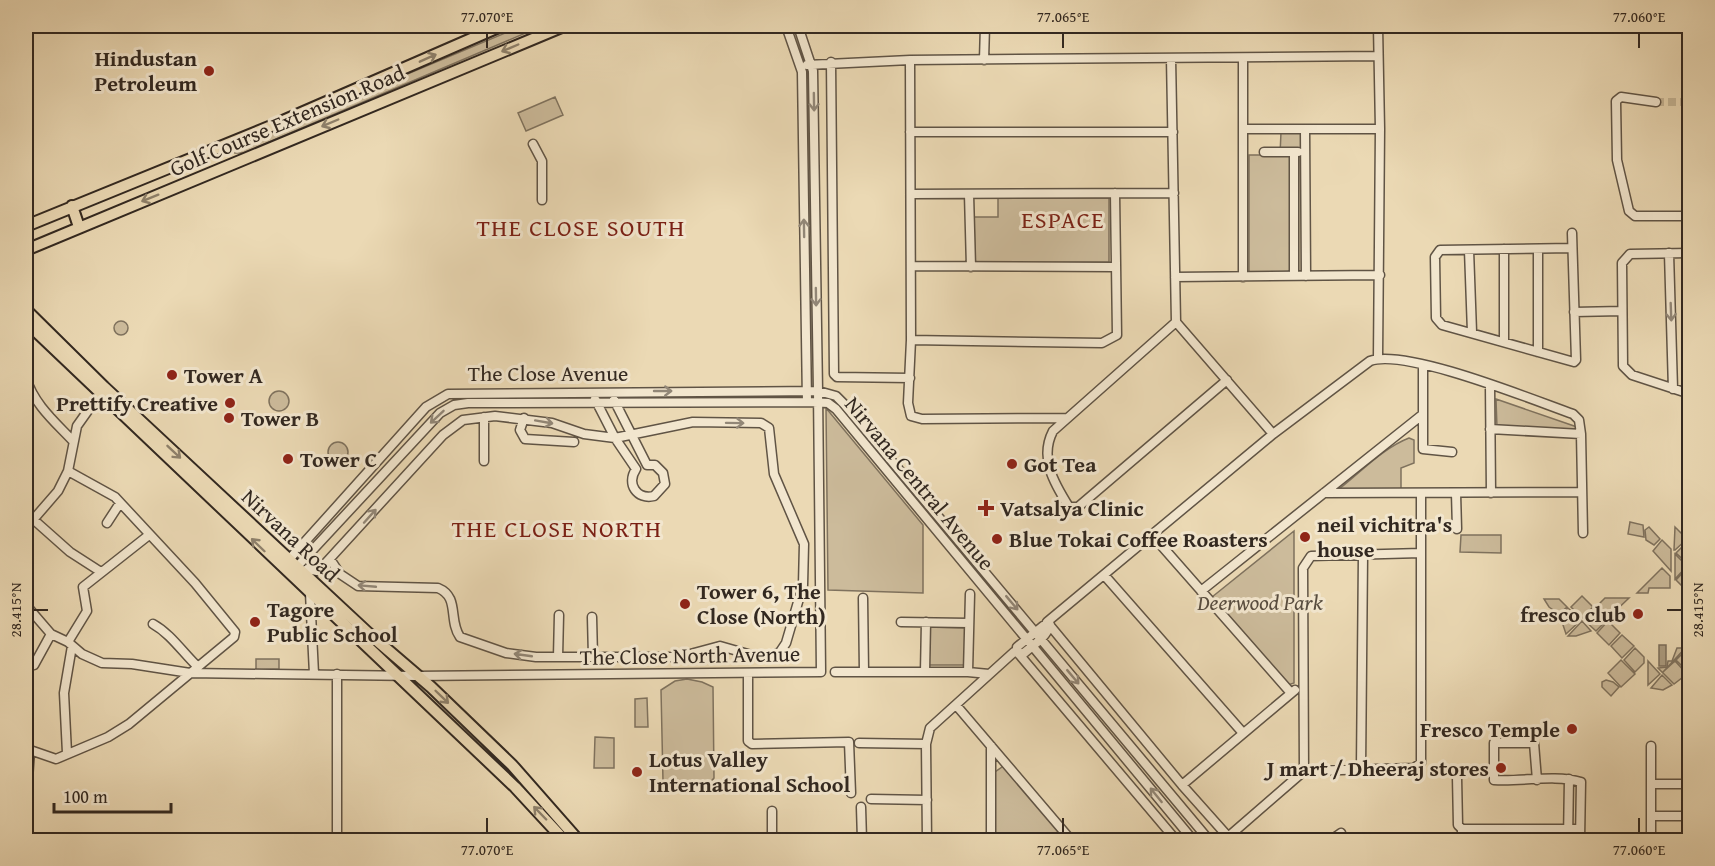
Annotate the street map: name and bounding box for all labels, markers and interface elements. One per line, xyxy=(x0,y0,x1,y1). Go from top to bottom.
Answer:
text: 77.070°E xyxy=(461,6,514,27)
text: 77.065°E xyxy=(1037,6,1090,27)
text: 77.060°E xyxy=(1613,6,1666,27)
place label: Hindustan Petroleum xyxy=(94,42,197,99)
one-way arrow xyxy=(501,43,520,54)
one-way arrow xyxy=(419,51,437,62)
street label: Golf Course Extension Road xyxy=(165,56,410,184)
marker: Hindustan Petroleum xyxy=(202,64,216,78)
one-way arrow xyxy=(808,92,819,112)
one-way arrow xyxy=(321,119,339,130)
one-way arrow xyxy=(141,193,160,204)
district label: ESPACE xyxy=(1021,202,1105,237)
district label: THE CLOSE SOUTH xyxy=(476,210,686,245)
one-way arrow xyxy=(798,218,810,238)
one-way arrow xyxy=(810,287,822,307)
one-way arrow xyxy=(1665,301,1677,321)
street label: The Close Avenue xyxy=(468,357,628,389)
place label: Tower A xyxy=(184,359,263,391)
marker: Tower A xyxy=(165,368,179,382)
one-way arrow xyxy=(652,385,672,397)
place label: Prettify Creative xyxy=(56,387,218,419)
street label: Nirvana Central Avenue xyxy=(838,389,1002,577)
marker: Prettify Creative xyxy=(223,396,237,410)
place label: Tower B xyxy=(241,402,319,434)
one-way arrow xyxy=(430,410,445,424)
marker: Tower B xyxy=(222,411,236,425)
one-way arrow xyxy=(533,417,553,428)
one-way arrow xyxy=(724,417,744,429)
place label: Tower C xyxy=(300,443,377,475)
one-way arrow xyxy=(166,445,181,459)
place label: Got Tea xyxy=(1024,448,1097,480)
marker: Tower C xyxy=(281,452,295,466)
marker: Got Tea xyxy=(1005,457,1019,471)
street label: Nirvana Road xyxy=(235,481,348,589)
place label: Vatsalya Clinic xyxy=(1000,492,1144,524)
marker: Vatsalya Clinic xyxy=(977,499,995,517)
place label: neil vichitra's house xyxy=(1317,508,1452,565)
one-way arrow xyxy=(362,509,377,524)
district label: THE CLOSE NORTH xyxy=(452,511,662,546)
place label: Blue Tokai Coffee Roasters xyxy=(1009,523,1268,555)
marker: neil vichitra's house xyxy=(1298,530,1312,544)
marker: Blue Tokai Coffee Roasters xyxy=(990,532,1004,546)
one-way arrow xyxy=(250,538,265,553)
place label: Tower 6, The Close (North) xyxy=(697,575,826,632)
one-way arrow xyxy=(358,580,377,591)
text: 28.415°N xyxy=(5,582,26,637)
text: 28.415°N xyxy=(1687,582,1708,637)
park label: Deerwood Park xyxy=(1196,586,1324,618)
place label: Tagore Public School xyxy=(267,593,398,650)
one-way arrow xyxy=(1005,595,1019,610)
marker: Tower 6, The Close (North) xyxy=(678,597,692,611)
place label: fresco club xyxy=(1520,598,1626,630)
marker: fresco club xyxy=(1631,607,1645,621)
marker: Tagore Public School xyxy=(248,615,262,629)
street label: The Close North Avenue xyxy=(580,637,800,673)
one-way arrow xyxy=(514,650,533,661)
one-way arrow xyxy=(1066,669,1080,684)
one-way arrow xyxy=(434,690,449,705)
place label: Fresco Temple xyxy=(1420,713,1560,745)
marker: Fresco Temple xyxy=(1565,722,1579,736)
place label: Lotus Valley International School xyxy=(649,743,851,800)
place label: J mart / Dheeraj stores xyxy=(1263,752,1489,784)
marker: J mart / Dheeraj stores xyxy=(1494,761,1508,775)
marker: Lotus Valley International School xyxy=(630,765,644,779)
scale bar xyxy=(54,776,171,814)
text: 100 m xyxy=(63,783,108,810)
one-way arrow xyxy=(1150,787,1163,803)
one-way arrow xyxy=(533,806,547,821)
text: 77.070°E xyxy=(461,839,514,860)
text: 77.065°E xyxy=(1037,839,1090,860)
text: 77.060°E xyxy=(1613,839,1666,860)

